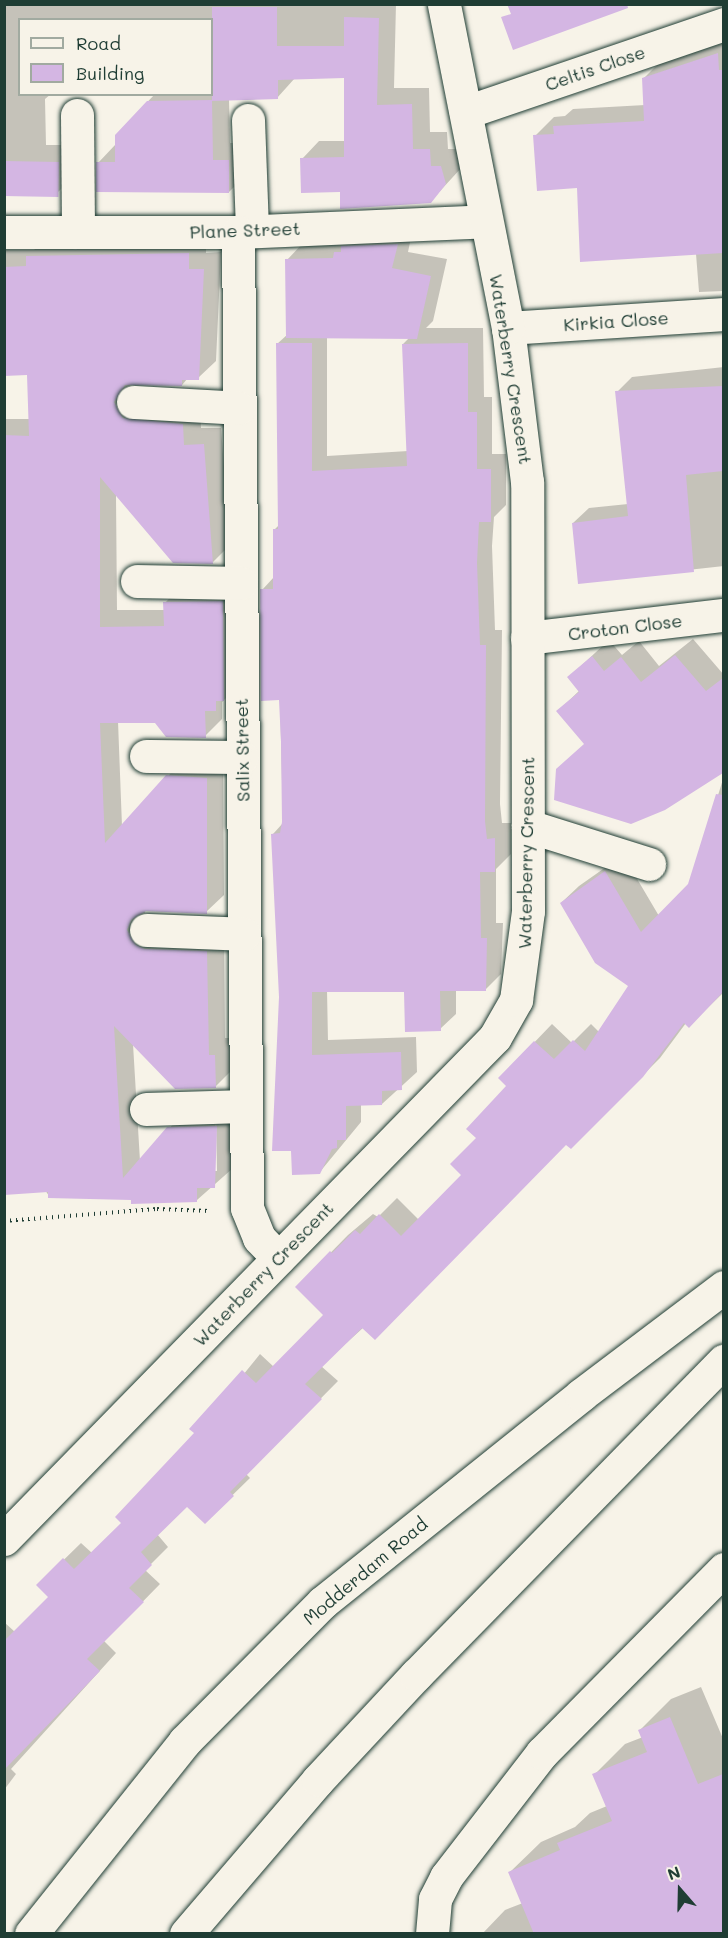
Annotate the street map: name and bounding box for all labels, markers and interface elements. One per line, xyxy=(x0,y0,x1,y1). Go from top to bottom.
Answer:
legend xyxy=(18,18,213,96)
text: Road xyxy=(76,31,121,55)
street label: Celtis Close xyxy=(542,41,648,95)
text: Building xyxy=(76,61,144,85)
street label: Plane Street xyxy=(189,217,301,243)
street label: Waterberry Crescent xyxy=(485,272,537,466)
street label: Kirkia Close xyxy=(563,307,669,335)
street label: Croton Close xyxy=(567,609,683,645)
street label: Salix Street xyxy=(230,698,254,802)
street label: Waterberry Crescent xyxy=(514,757,538,949)
street label: Waterberry Crescent xyxy=(188,1197,338,1351)
street label: Modderdam Road xyxy=(298,1513,432,1629)
north arrow xyxy=(650,1860,710,1920)
text: N xyxy=(664,1861,683,1885)

